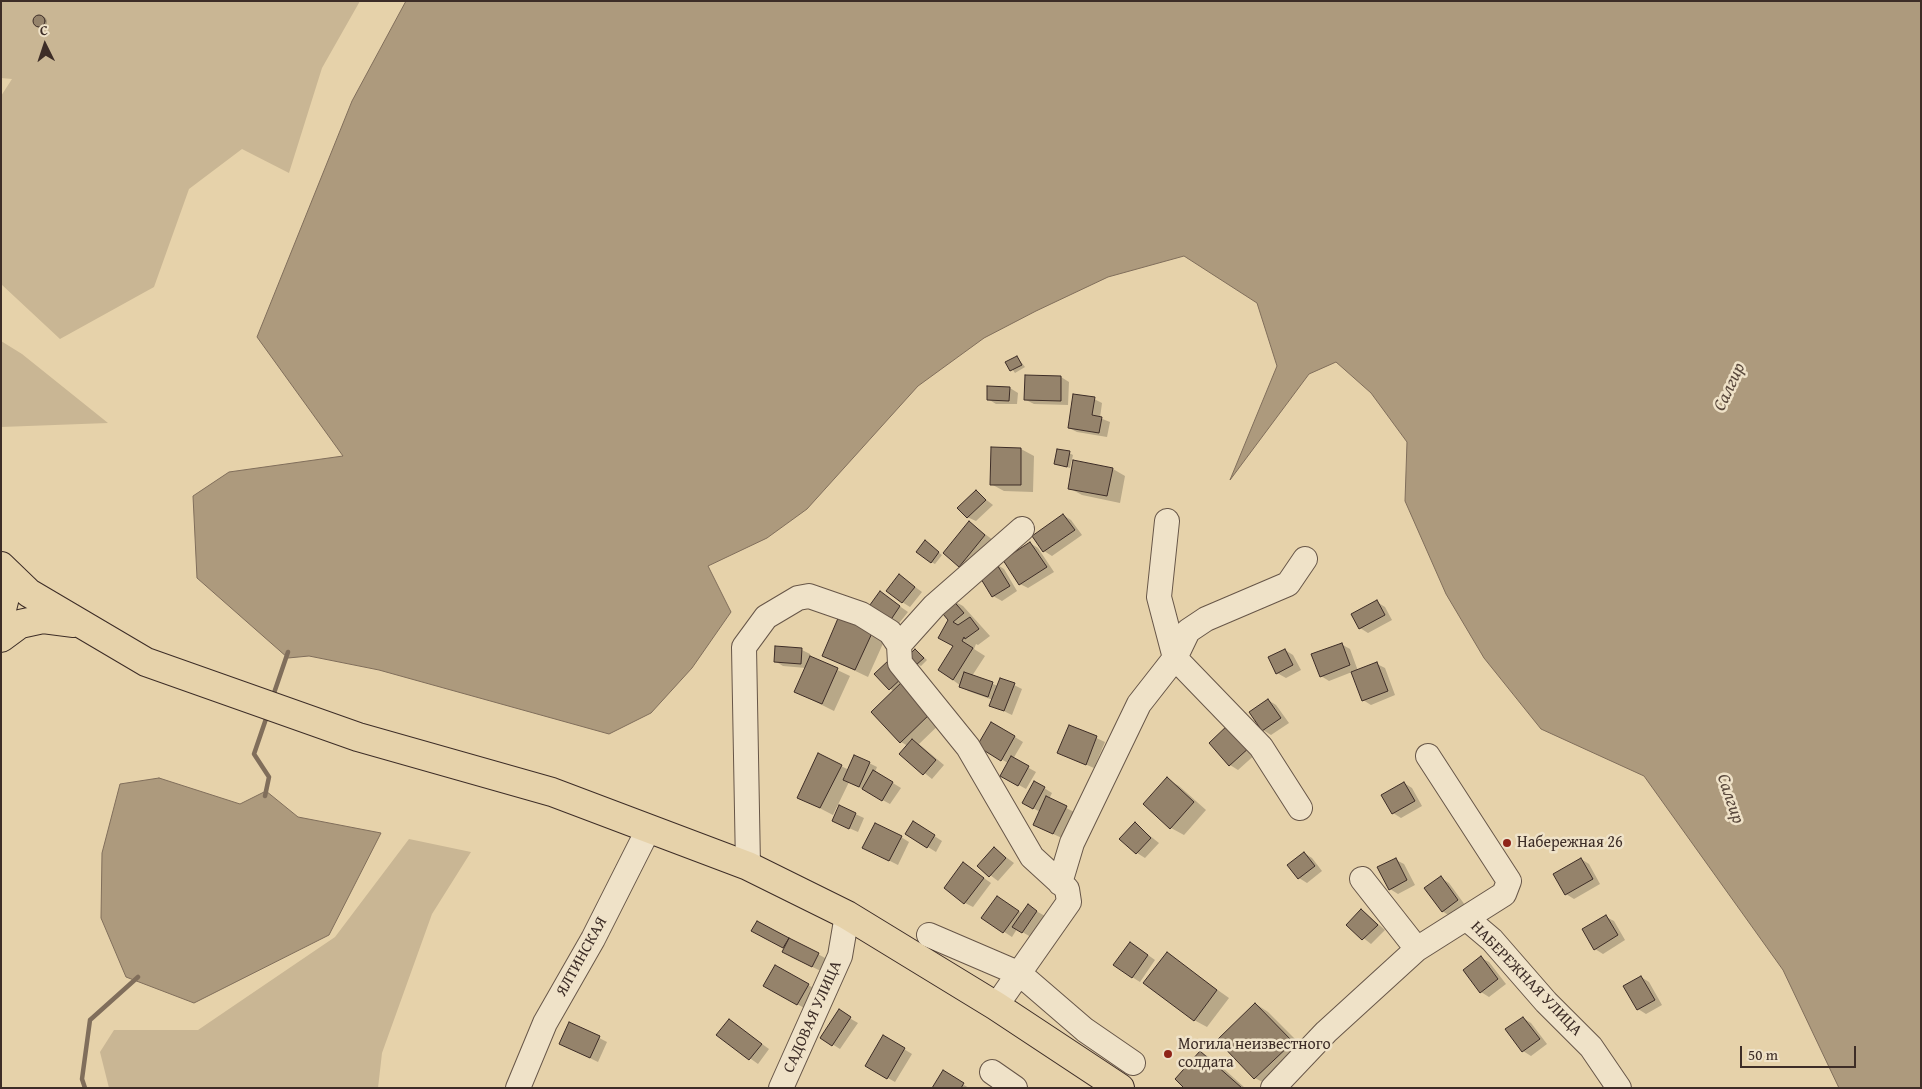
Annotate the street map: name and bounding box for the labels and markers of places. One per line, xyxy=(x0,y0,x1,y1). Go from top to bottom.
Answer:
place label: Набережная 26 xyxy=(1517,833,1623,853)
marker: Набережная 26 xyxy=(1501,837,1513,849)
place label: Могила неизвестного солдата xyxy=(1178,1035,1331,1073)
marker: Могила неизвестного солдата xyxy=(1162,1048,1174,1060)

